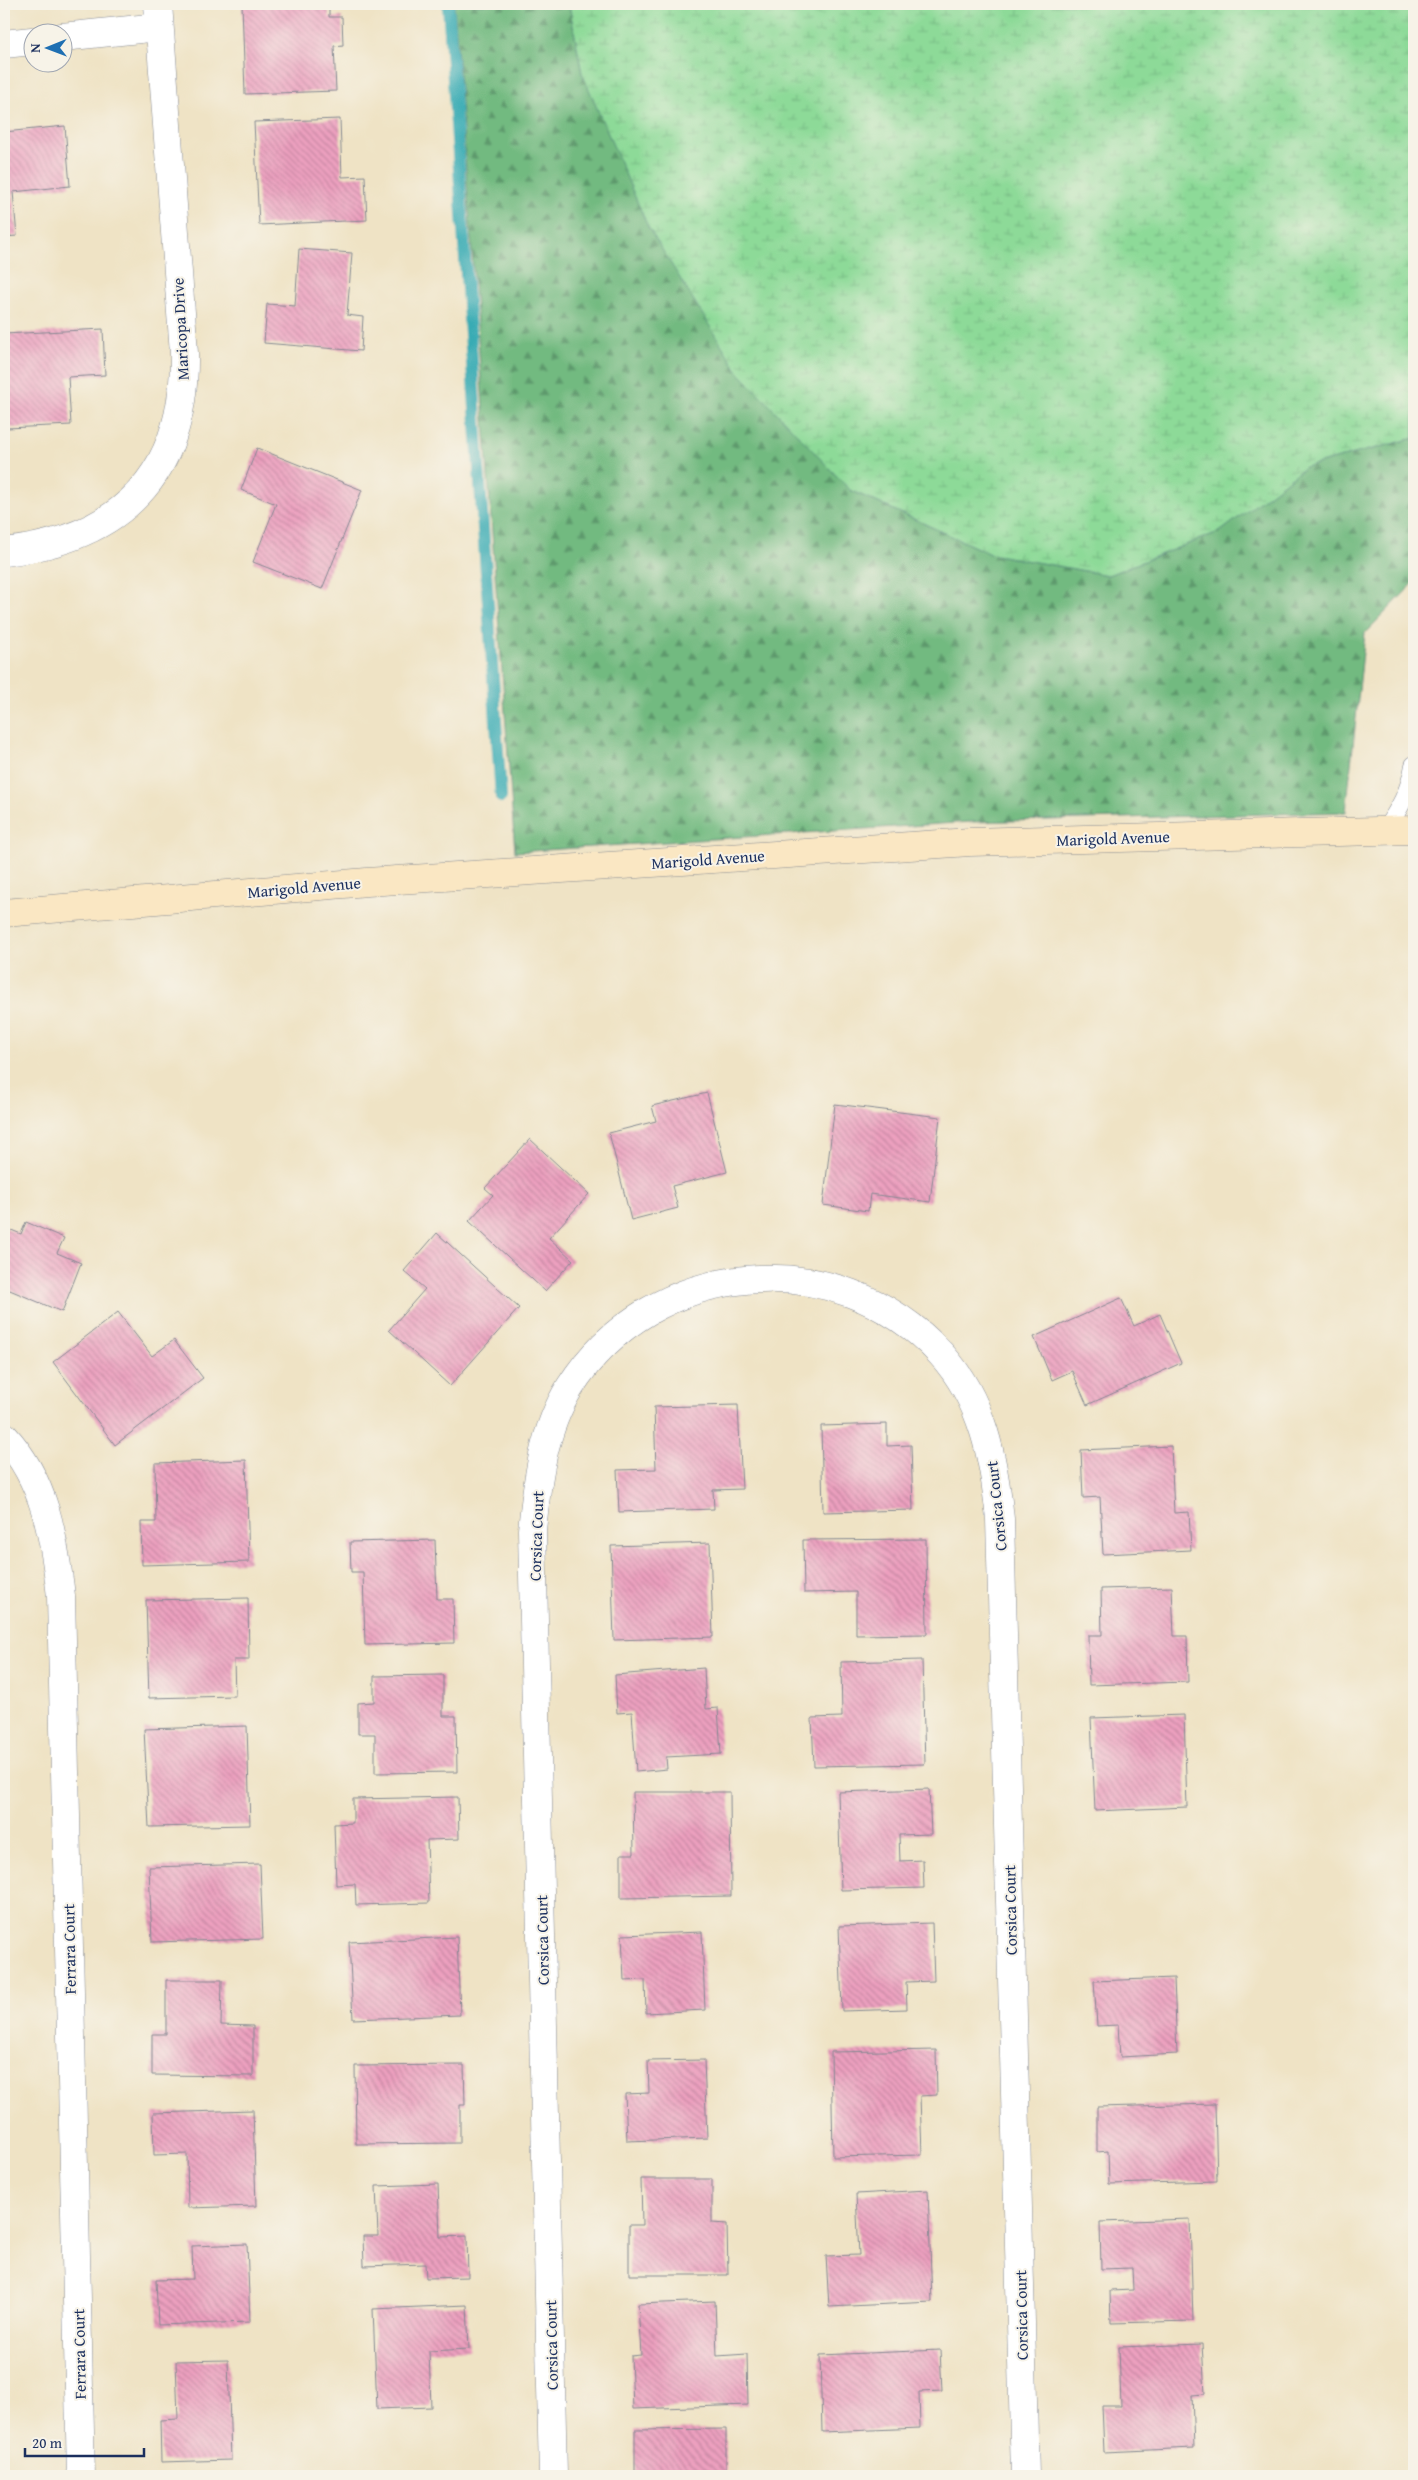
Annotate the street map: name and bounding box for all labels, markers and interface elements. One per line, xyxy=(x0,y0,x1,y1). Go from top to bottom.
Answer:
north arrow xyxy=(22,22,72,72)
text: N xyxy=(25,43,45,53)
street label: Maricopa Drive xyxy=(165,277,195,381)
street label: Marigold Avenue xyxy=(1056,824,1170,852)
street label: Marigold Avenue xyxy=(650,843,766,875)
street label: Marigold Avenue xyxy=(246,870,362,904)
street label: Corsica Court xyxy=(979,1460,1013,1552)
street label: Corsica Court xyxy=(522,1490,550,1582)
street label: Corsica Court xyxy=(997,1864,1023,1955)
street label: Corsica Court xyxy=(529,1894,555,1985)
street label: Ferrara Court xyxy=(56,1903,82,1994)
street label: Corsica Court xyxy=(1008,2269,1034,2360)
street label: Corsica Court xyxy=(538,2299,564,2390)
street label: Ferrara Court xyxy=(66,2308,92,2399)
scale bar xyxy=(25,2425,144,2457)
text: 20 m xyxy=(32,2432,63,2453)

